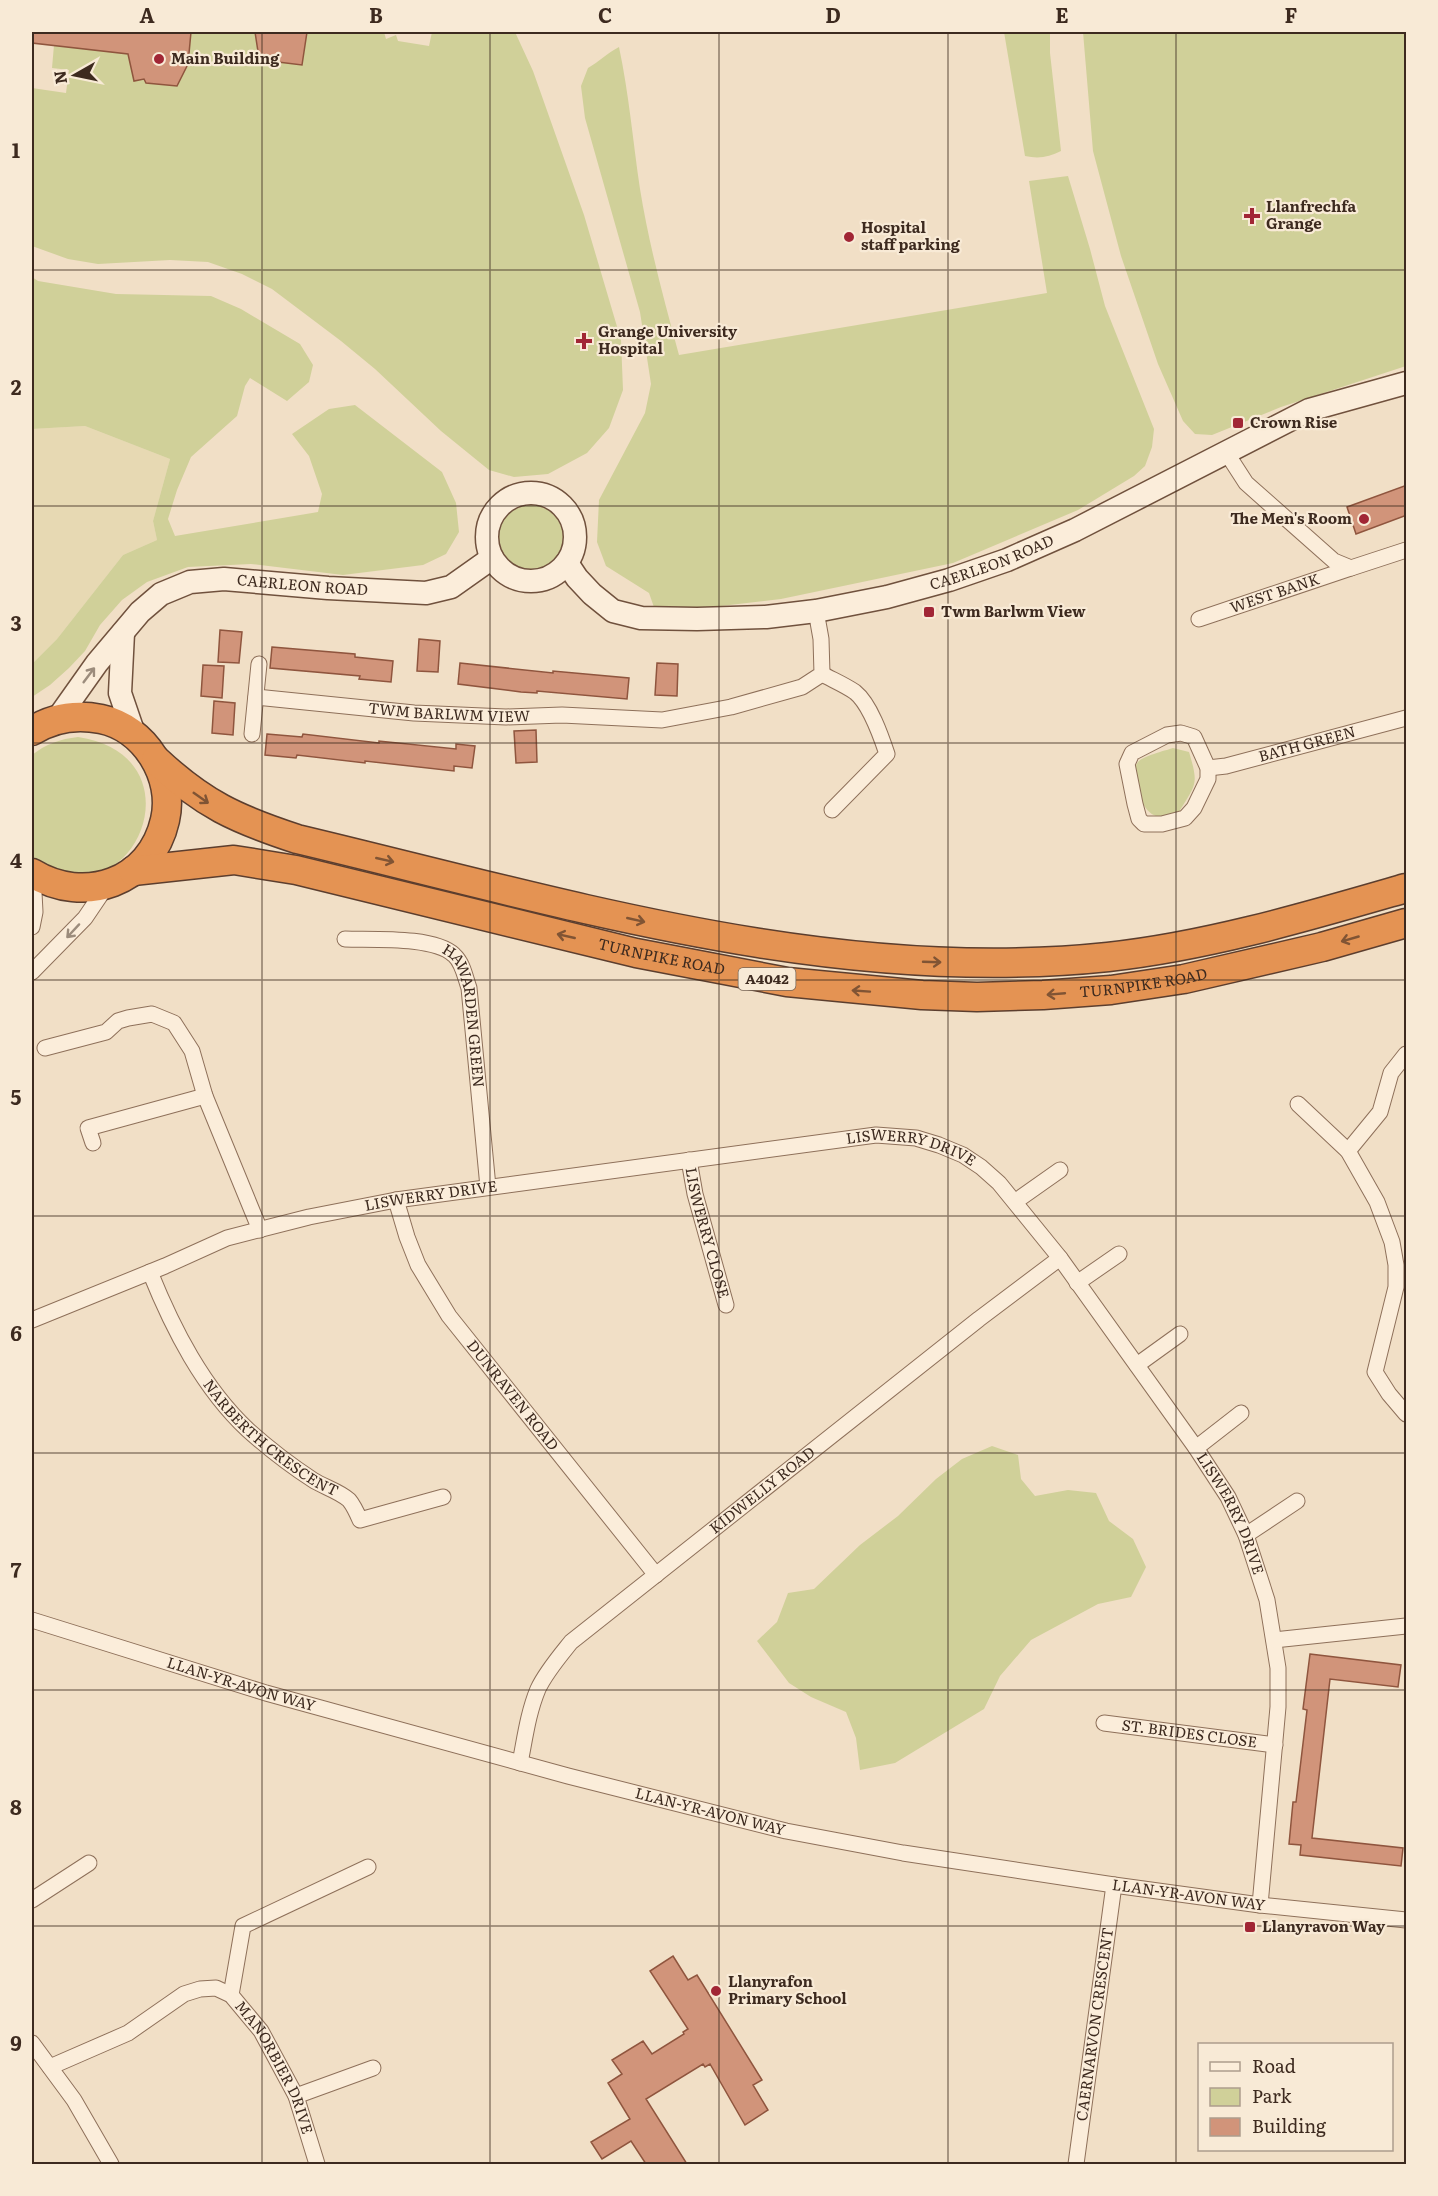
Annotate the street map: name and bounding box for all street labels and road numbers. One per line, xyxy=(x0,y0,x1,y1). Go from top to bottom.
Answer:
street label: CAERLEON ROAD xyxy=(927,528,1057,595)
street label: WEST BANK xyxy=(1226,566,1323,618)
street label: CAERLEON ROAD xyxy=(236,567,369,600)
street label: TWM BARLWM VIEW xyxy=(367,695,531,727)
street label: BATH GREEN xyxy=(1256,719,1358,767)
street label: TURNPIKE ROAD xyxy=(596,931,727,980)
street label: HAWARDEN GREEN xyxy=(438,937,491,1089)
street label: TURNPIKE ROAD xyxy=(1078,961,1209,1002)
road number: A4042 xyxy=(738,968,795,990)
street label: LISWERRY DRIVE xyxy=(844,1122,981,1171)
street label: LISWERRY CLOSE xyxy=(680,1165,737,1300)
street label: LISWERRY DRIVE xyxy=(362,1173,499,1216)
street label: DUNRAVEN ROAD xyxy=(462,1334,565,1455)
street label: NARBERTH CRESCENT xyxy=(198,1374,343,1501)
street label: KIDWELLY ROAD xyxy=(704,1440,819,1538)
street label: LISWERRY DRIVE xyxy=(1192,1447,1271,1577)
street label: LLAN-YR-AVON WAY xyxy=(164,1650,319,1716)
street label: ST. BRIDES CLOSE xyxy=(1121,1712,1258,1753)
street label: LLAN-YR-AVON WAY xyxy=(633,1780,789,1841)
street label: LLAN-YR-AVON WAY xyxy=(1111,1872,1267,1916)
street label: CAERNARVON CRESCENT xyxy=(1069,1926,1118,2122)
street label: MANORBIER DRIVE xyxy=(230,1995,320,2137)

